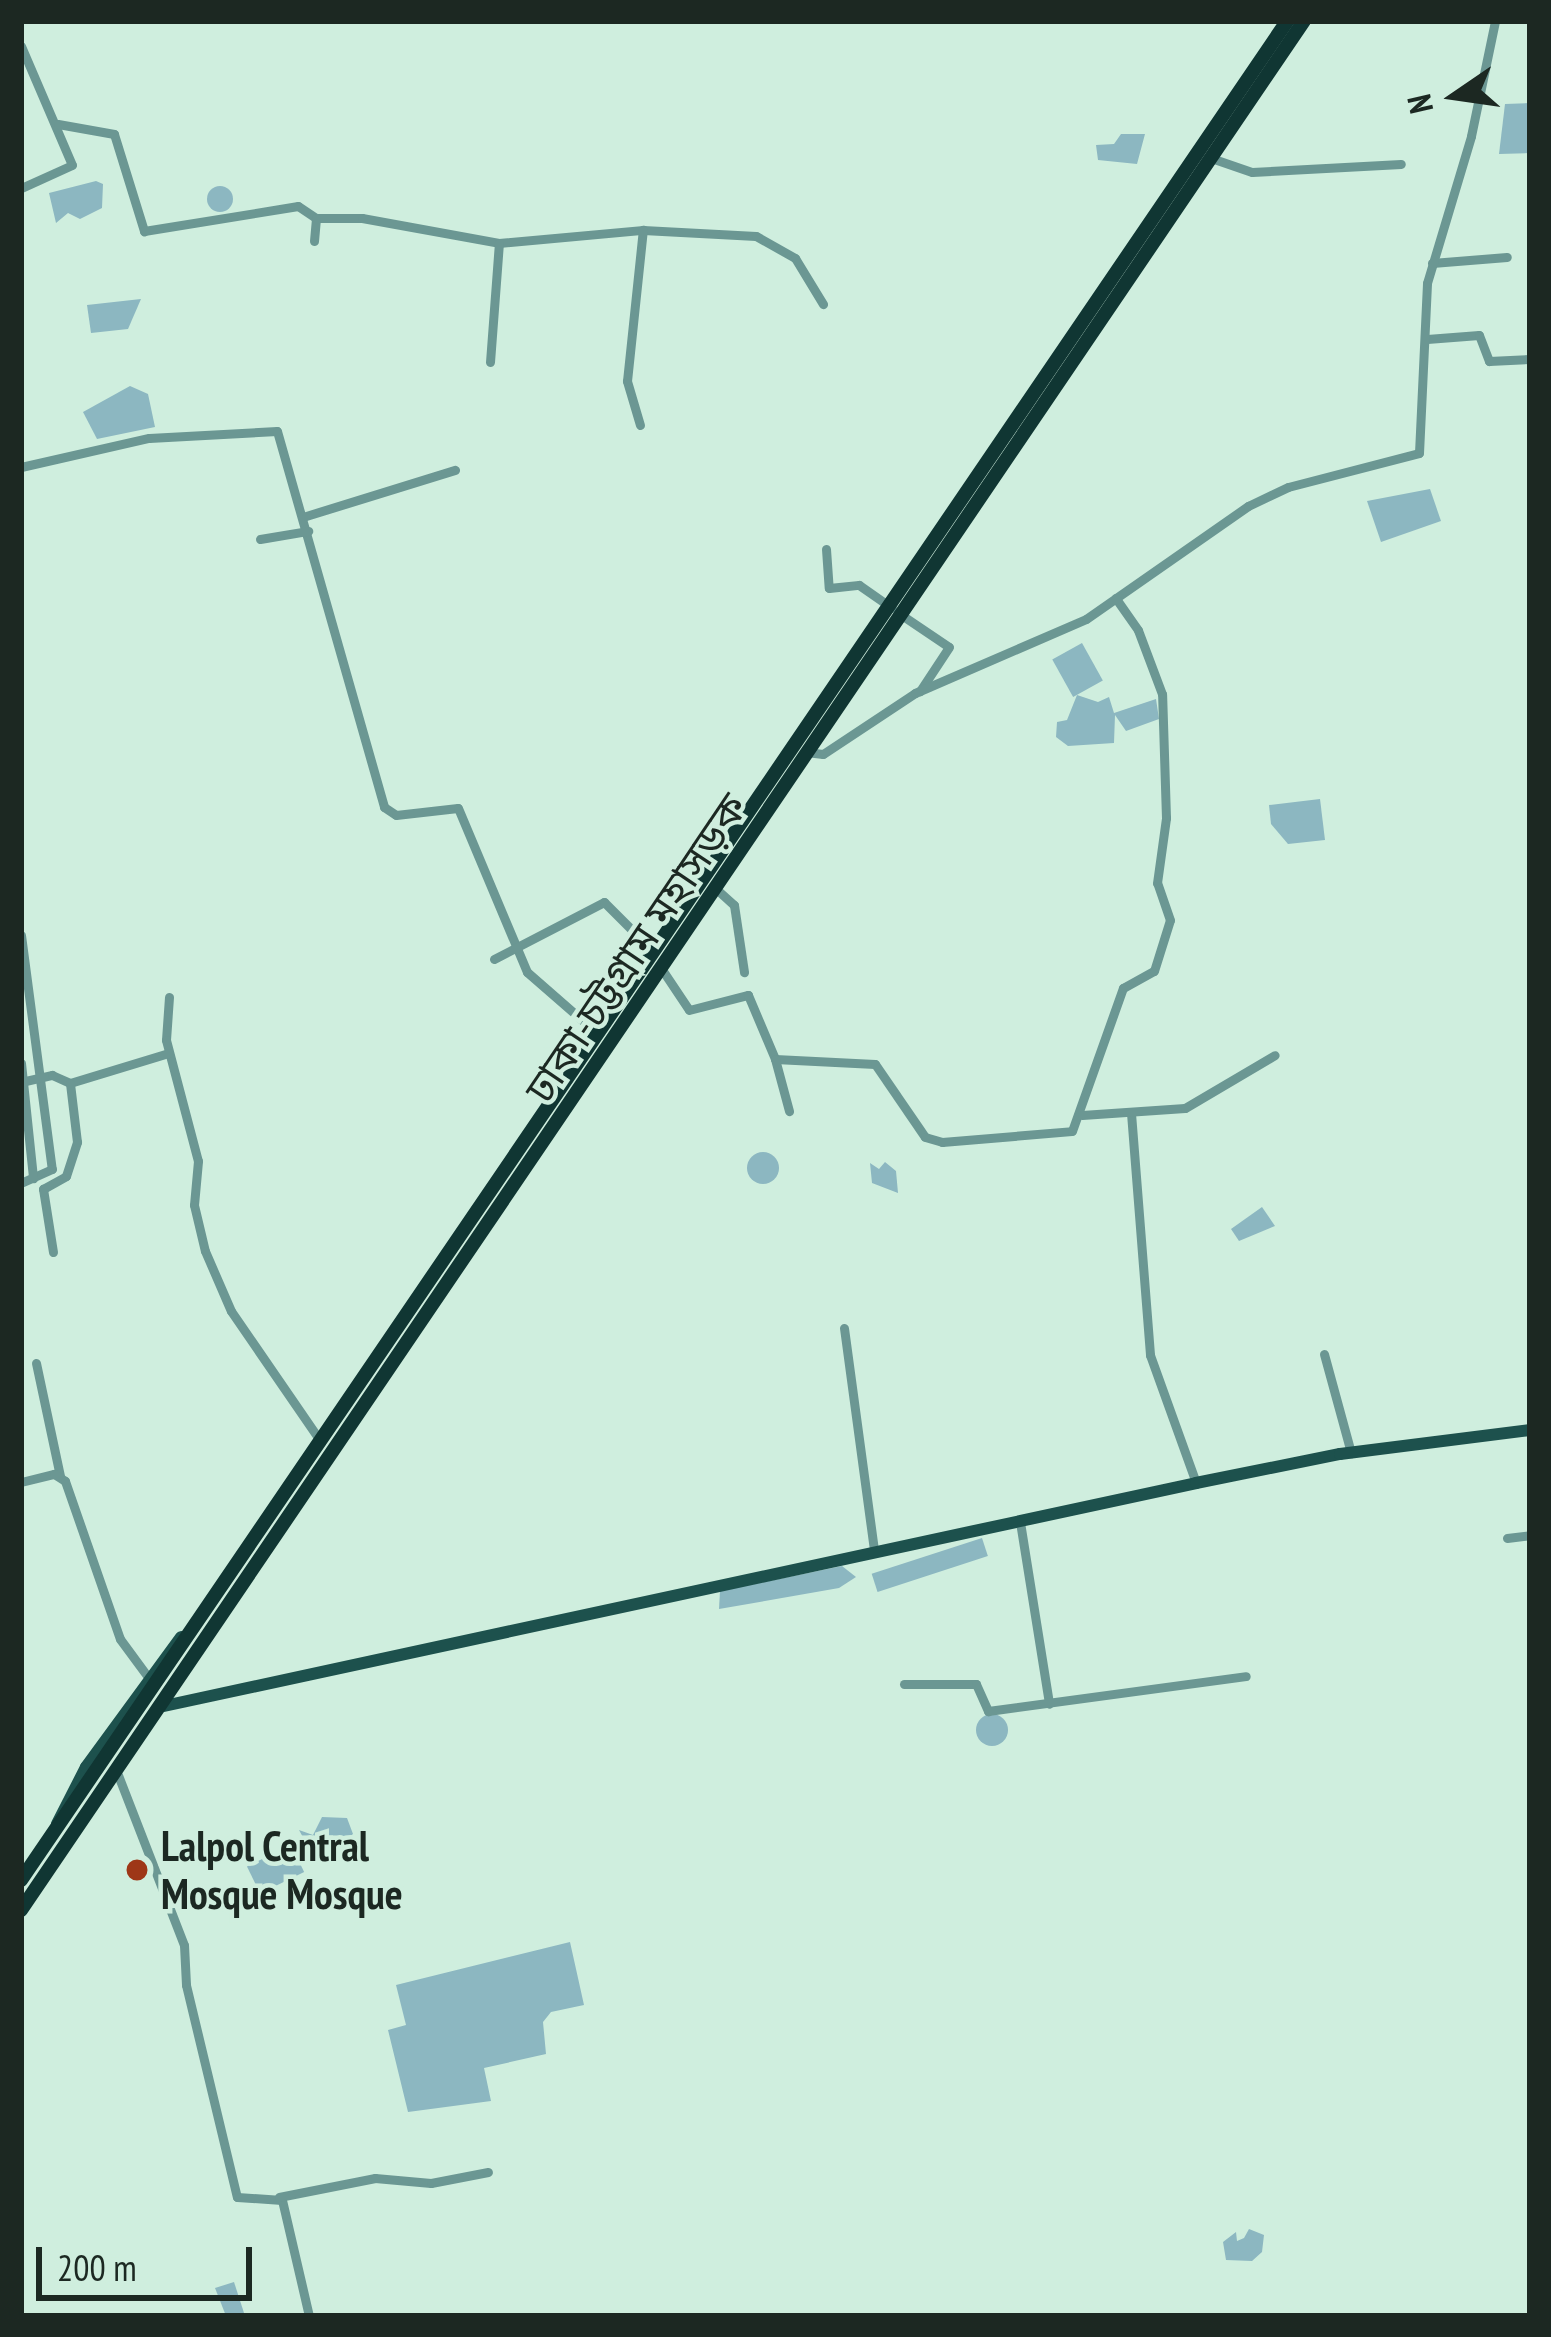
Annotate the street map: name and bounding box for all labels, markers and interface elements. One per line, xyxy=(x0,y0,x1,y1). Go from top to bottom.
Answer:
north arrow xyxy=(1395,36,1515,156)
text: N xyxy=(1396,91,1442,118)
street label: ঢাকা-চট্টগ্রাম মহাসড়ক xyxy=(514,784,758,1112)
place label: Lalpol Central Mosque Mosque xyxy=(161,1821,403,1920)
marker: Lalpol Central Mosque Mosque xyxy=(124,1857,150,1883)
scale bar xyxy=(42,2223,258,2297)
text: 200 m xyxy=(57,2244,137,2291)

